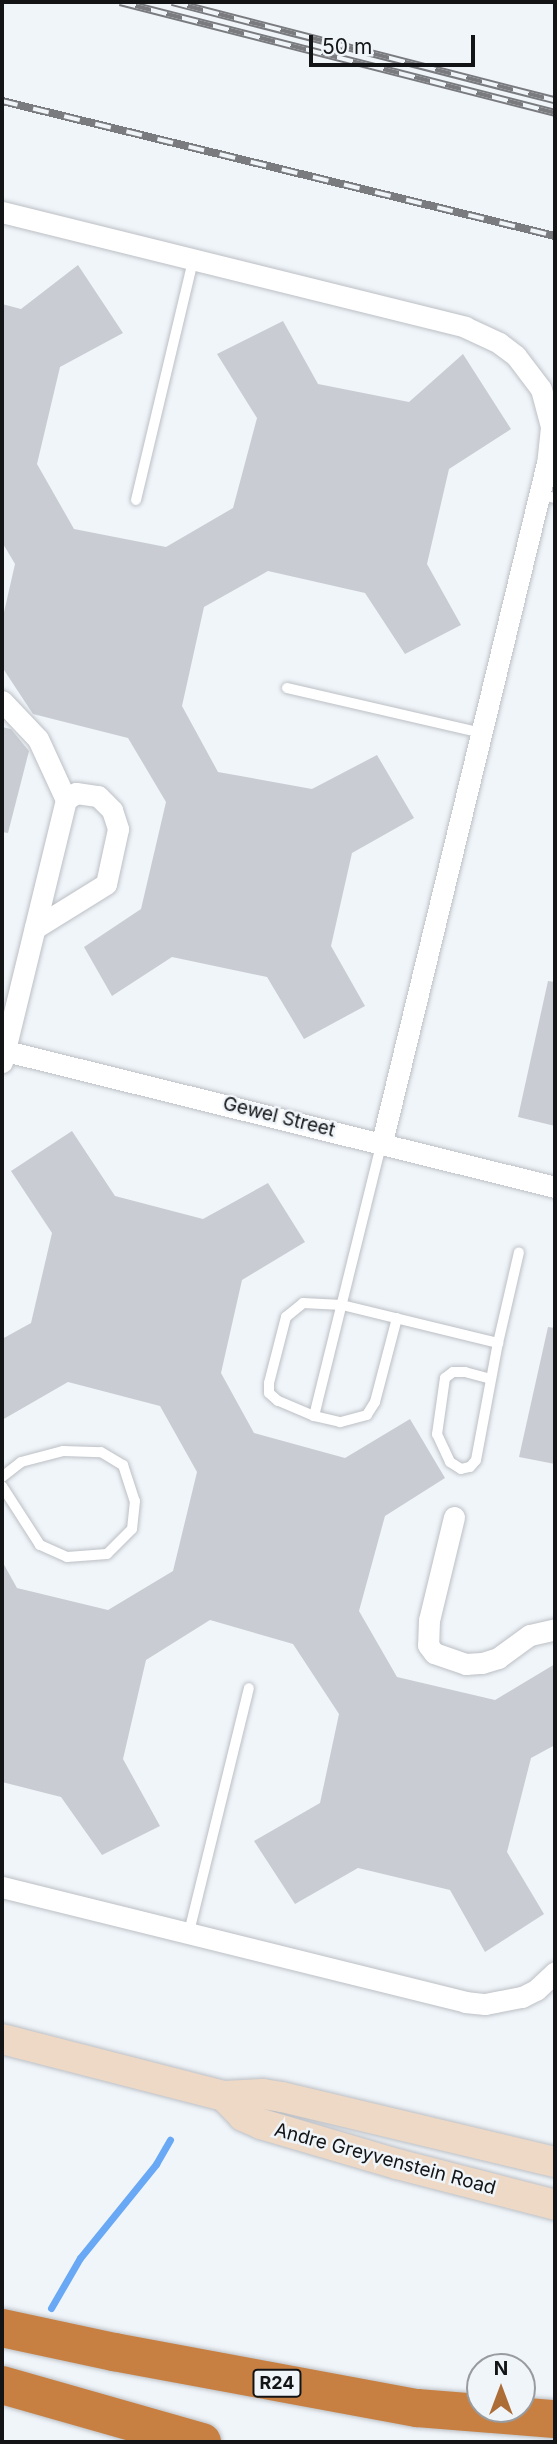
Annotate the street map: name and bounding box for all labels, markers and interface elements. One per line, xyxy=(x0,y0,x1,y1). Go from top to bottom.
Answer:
scale bar xyxy=(312,21,478,65)
text: 50 m xyxy=(322,34,372,59)
street label: Gewel Street xyxy=(221,1092,337,1142)
street label: Andre Greyvenstein Road xyxy=(272,2118,498,2200)
north arrow xyxy=(466,2353,536,2423)
text: N xyxy=(494,2357,508,2380)
road number: R24 xyxy=(251,2368,303,2398)

